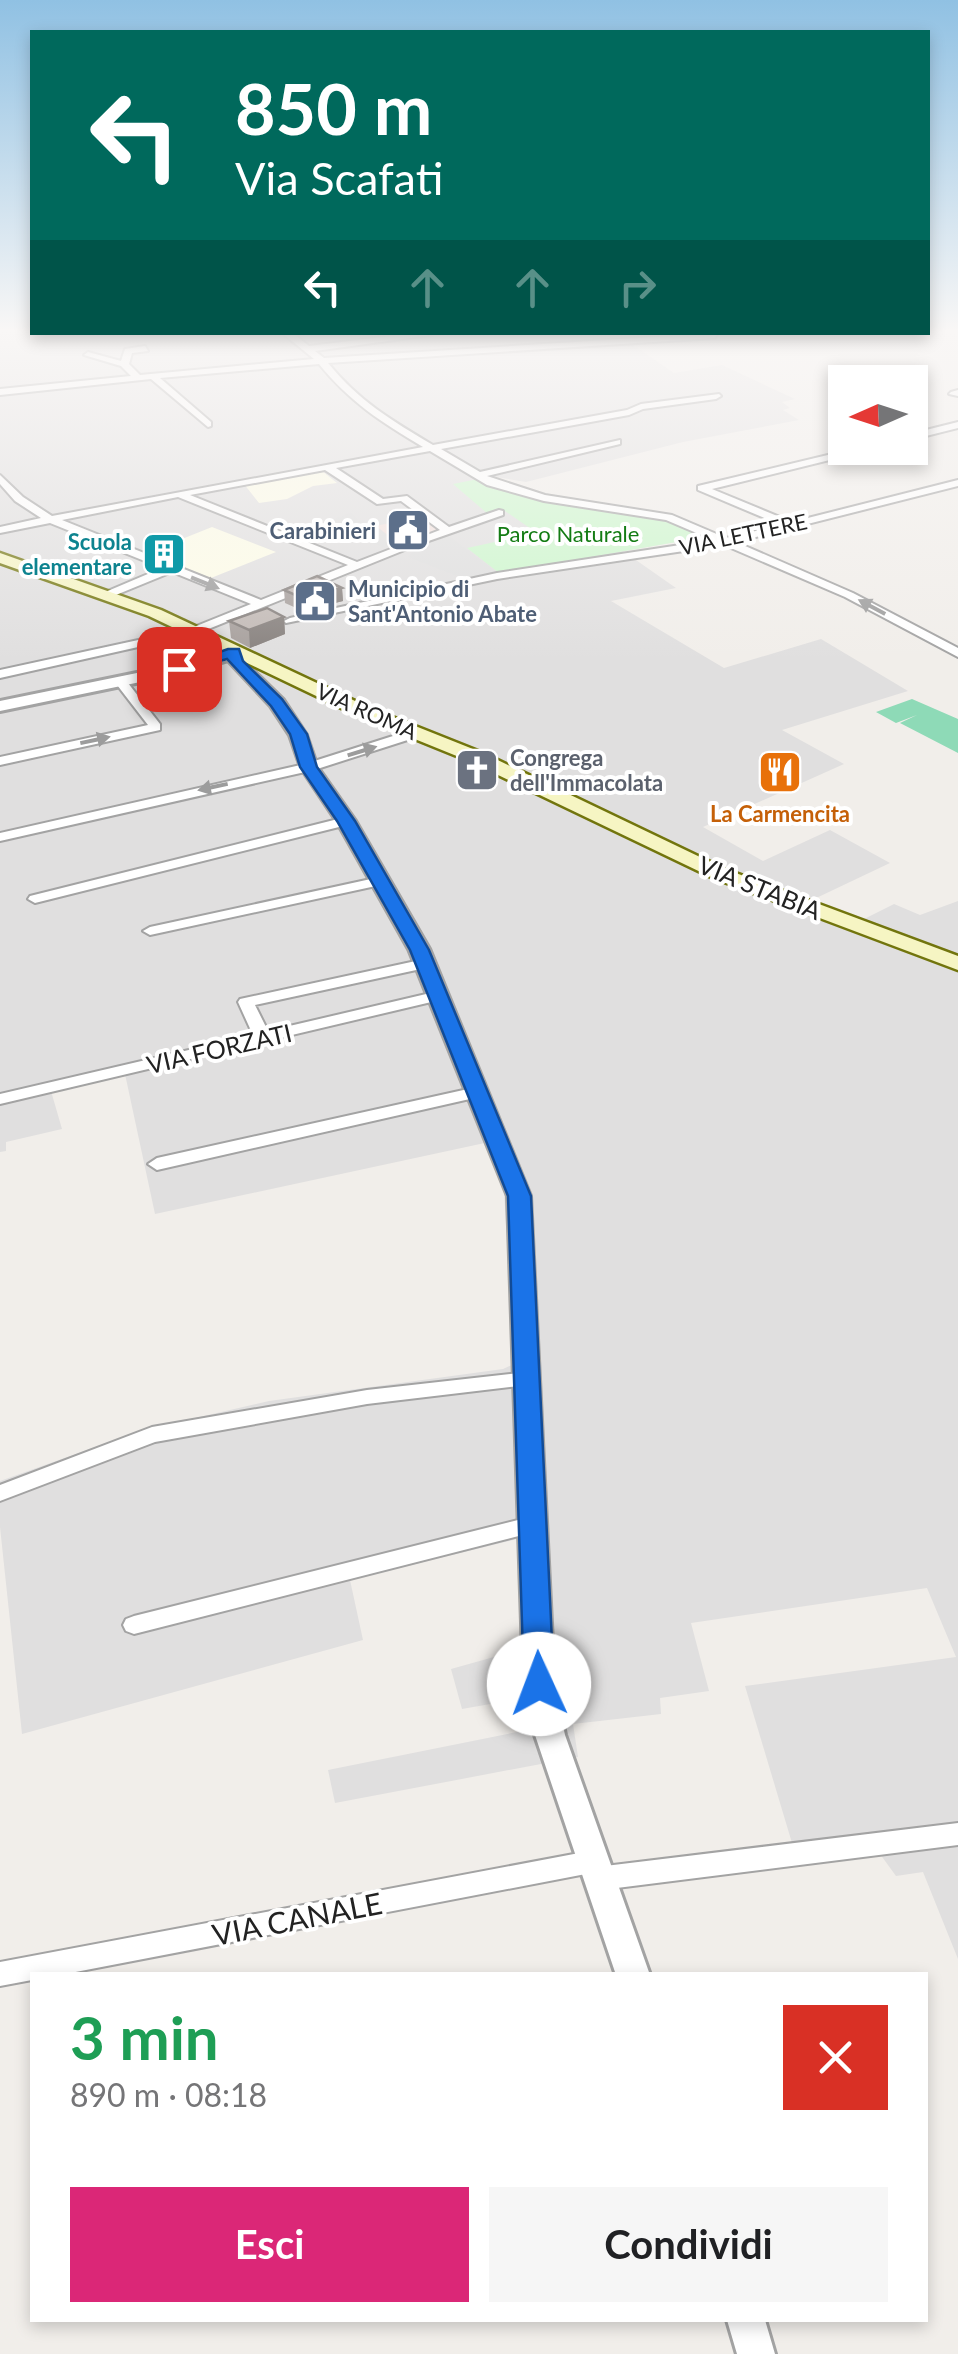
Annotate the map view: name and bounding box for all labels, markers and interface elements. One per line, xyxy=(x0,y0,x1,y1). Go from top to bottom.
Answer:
text: 850 m xyxy=(235,66,432,150)
icon: left xyxy=(70,70,200,200)
text: Via Scafati xyxy=(235,151,443,205)
icon: left xyxy=(295,260,350,315)
icon: ahead xyxy=(400,260,455,315)
icon: ahead xyxy=(505,260,560,315)
icon: right xyxy=(610,260,665,315)
north arrow xyxy=(828,365,928,465)
map controls xyxy=(828,365,928,465)
public building icon: Carabinieri xyxy=(385,507,431,553)
street label: VIA LETTERE xyxy=(677,507,809,561)
place label: Carabinieri xyxy=(269,517,376,544)
park label: Parco Naturale xyxy=(497,520,639,547)
place label: Scuola elementare xyxy=(22,528,132,580)
building icon: Scuola elementare xyxy=(141,531,187,577)
one-way arrow xyxy=(190,575,220,591)
place label: Municipio di Sant'Antonio Abate xyxy=(348,575,537,627)
public building icon: Municipio di Sant'Antonio Abate xyxy=(292,578,338,624)
one-way arrow xyxy=(858,599,886,616)
pin xyxy=(137,627,222,712)
icon: arrive xyxy=(152,642,207,697)
street label: VIA ROMA xyxy=(312,677,422,745)
one-way arrow xyxy=(80,732,111,747)
one-way arrow xyxy=(348,743,378,758)
place label: Congrega dell'Immacolata xyxy=(510,744,663,796)
church icon: Congrega dell'Immacolata xyxy=(454,747,500,793)
restaurant icon: La Carmencita xyxy=(757,749,803,795)
one-way arrow xyxy=(197,779,228,795)
place label: La Carmencita xyxy=(710,800,850,827)
street label: VIA STABIA xyxy=(694,849,826,925)
street label: VIA FORZATI xyxy=(143,1017,295,1079)
position arrow xyxy=(487,1632,591,1736)
street label: VIA CANALE xyxy=(209,1884,385,1952)
text: 3 min xyxy=(70,2001,219,2073)
button: close xyxy=(783,2005,888,2110)
text: 890 m · 08:18 xyxy=(70,2075,267,2114)
button: Esci xyxy=(70,2187,469,2302)
button: Condividi xyxy=(489,2187,888,2302)

